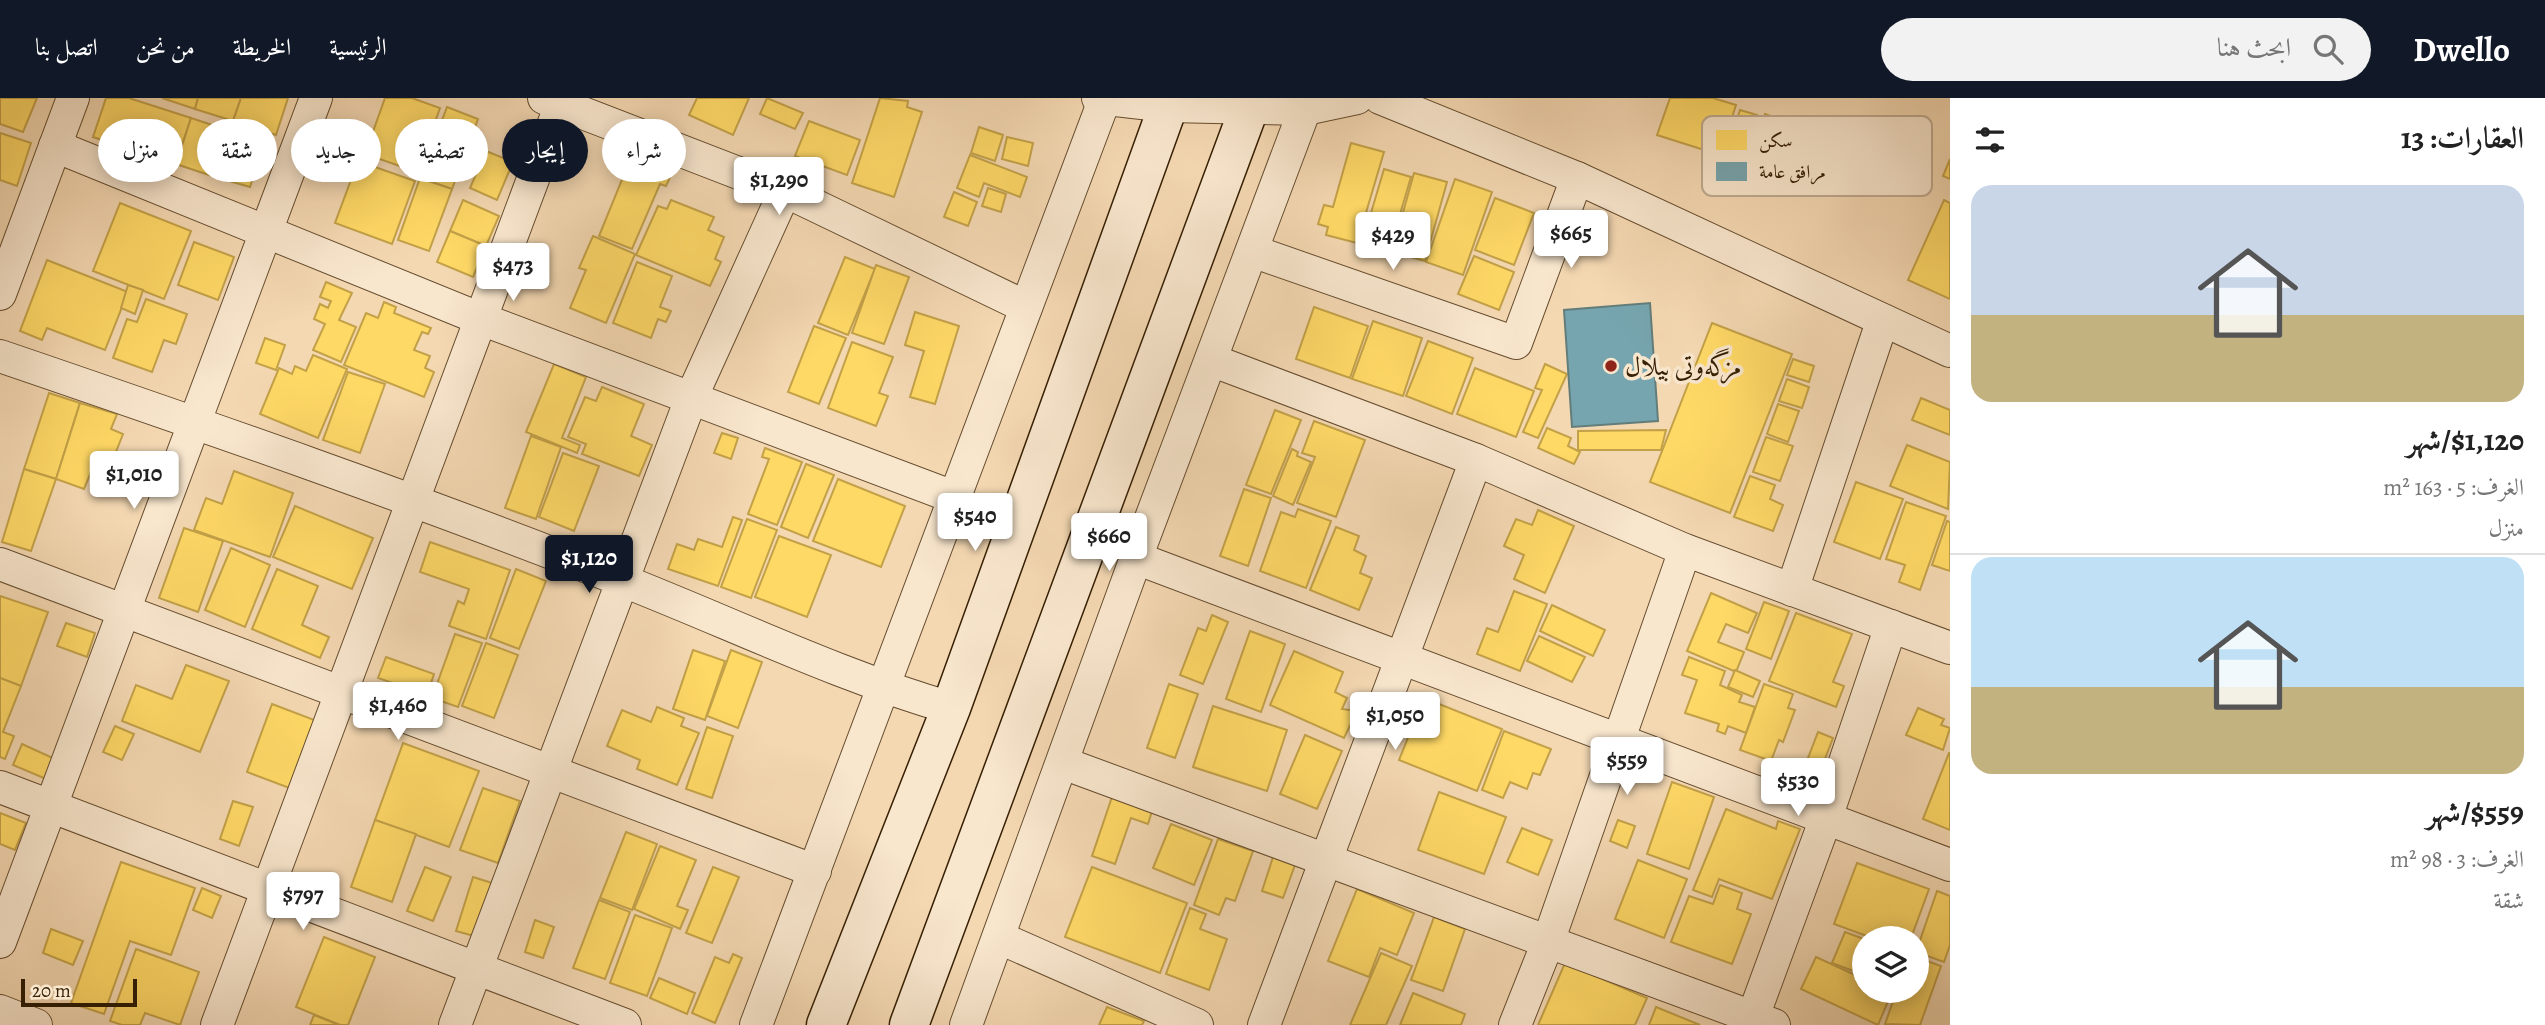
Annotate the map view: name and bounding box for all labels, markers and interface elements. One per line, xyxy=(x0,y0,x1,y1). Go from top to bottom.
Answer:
search box xyxy=(1881,18,2371,81)
text: Dwello xyxy=(2413,27,2510,72)
text: ابحث هنا xyxy=(2217,30,2291,65)
icon: search xyxy=(2309,30,2347,68)
text: اتصل بنا xyxy=(35,31,98,63)
text: من نحن xyxy=(136,31,195,63)
text: الخريطة xyxy=(233,31,291,63)
text: الرئيسية xyxy=(329,31,387,63)
legend xyxy=(1702,116,1932,196)
text: العقارات: 13 xyxy=(2401,118,2524,158)
chip: منزل xyxy=(98,119,183,182)
chip: شقة xyxy=(197,119,277,182)
chip: جديد xyxy=(291,119,381,182)
chip: تصفية xyxy=(395,119,488,182)
chip: إيجار xyxy=(502,119,588,182)
chip: شراء xyxy=(602,119,686,182)
icon: filters xyxy=(1971,121,2009,159)
text: سكن xyxy=(1759,128,1793,154)
pin: $1,290 xyxy=(722,158,836,217)
text: مرافق عامة xyxy=(1759,159,1826,185)
text: $1,290 xyxy=(750,164,808,195)
pin: $665 xyxy=(1530,211,1612,270)
pin: $429 xyxy=(1352,212,1434,272)
text: $665 xyxy=(1550,217,1592,248)
text: $429 xyxy=(1371,219,1415,250)
icon: home xyxy=(2185,230,2311,356)
pin: $473 xyxy=(472,244,554,303)
text: $473 xyxy=(492,250,534,281)
place label: مزگەوتی بیلال xyxy=(1625,348,1741,384)
marker: مزگەوتی بیلال xyxy=(1603,358,1619,374)
text: $1,120/شهر xyxy=(2407,420,2524,460)
pin: $1,010 xyxy=(77,452,191,511)
text: $1,010 xyxy=(106,458,162,489)
text: الغرف: 5 · 163 m² xyxy=(2383,472,2524,503)
pin: $540 xyxy=(934,494,1016,553)
text: $540 xyxy=(954,500,996,531)
text: منزل xyxy=(2489,513,2524,544)
pin: $660 xyxy=(1068,514,1150,573)
text: $660 xyxy=(1087,520,1131,551)
pin: $1,120 xyxy=(532,536,646,595)
text: $1,120 xyxy=(561,542,617,573)
icon: home xyxy=(2185,602,2311,728)
pin: $1,460 xyxy=(341,682,455,742)
text: $1,460 xyxy=(369,689,427,720)
pin: $1,050 xyxy=(1338,692,1452,752)
text: $1,050 xyxy=(1366,699,1424,730)
pin: $559 xyxy=(1586,738,1668,797)
text: $559 xyxy=(1606,744,1648,775)
pin: $530 xyxy=(1757,758,1839,818)
text: $530 xyxy=(1777,765,1819,796)
text: $559/شهر xyxy=(2426,792,2524,832)
text: الغرف: 3 · 98 m² xyxy=(2390,844,2524,875)
pin: $797 xyxy=(262,872,344,932)
text: $797 xyxy=(282,879,324,910)
text: شقة xyxy=(2494,885,2524,916)
map controls xyxy=(1852,926,1929,1003)
button: layers xyxy=(1852,926,1929,1003)
scale bar xyxy=(21,976,136,1008)
text: 20 m xyxy=(32,978,71,1004)

